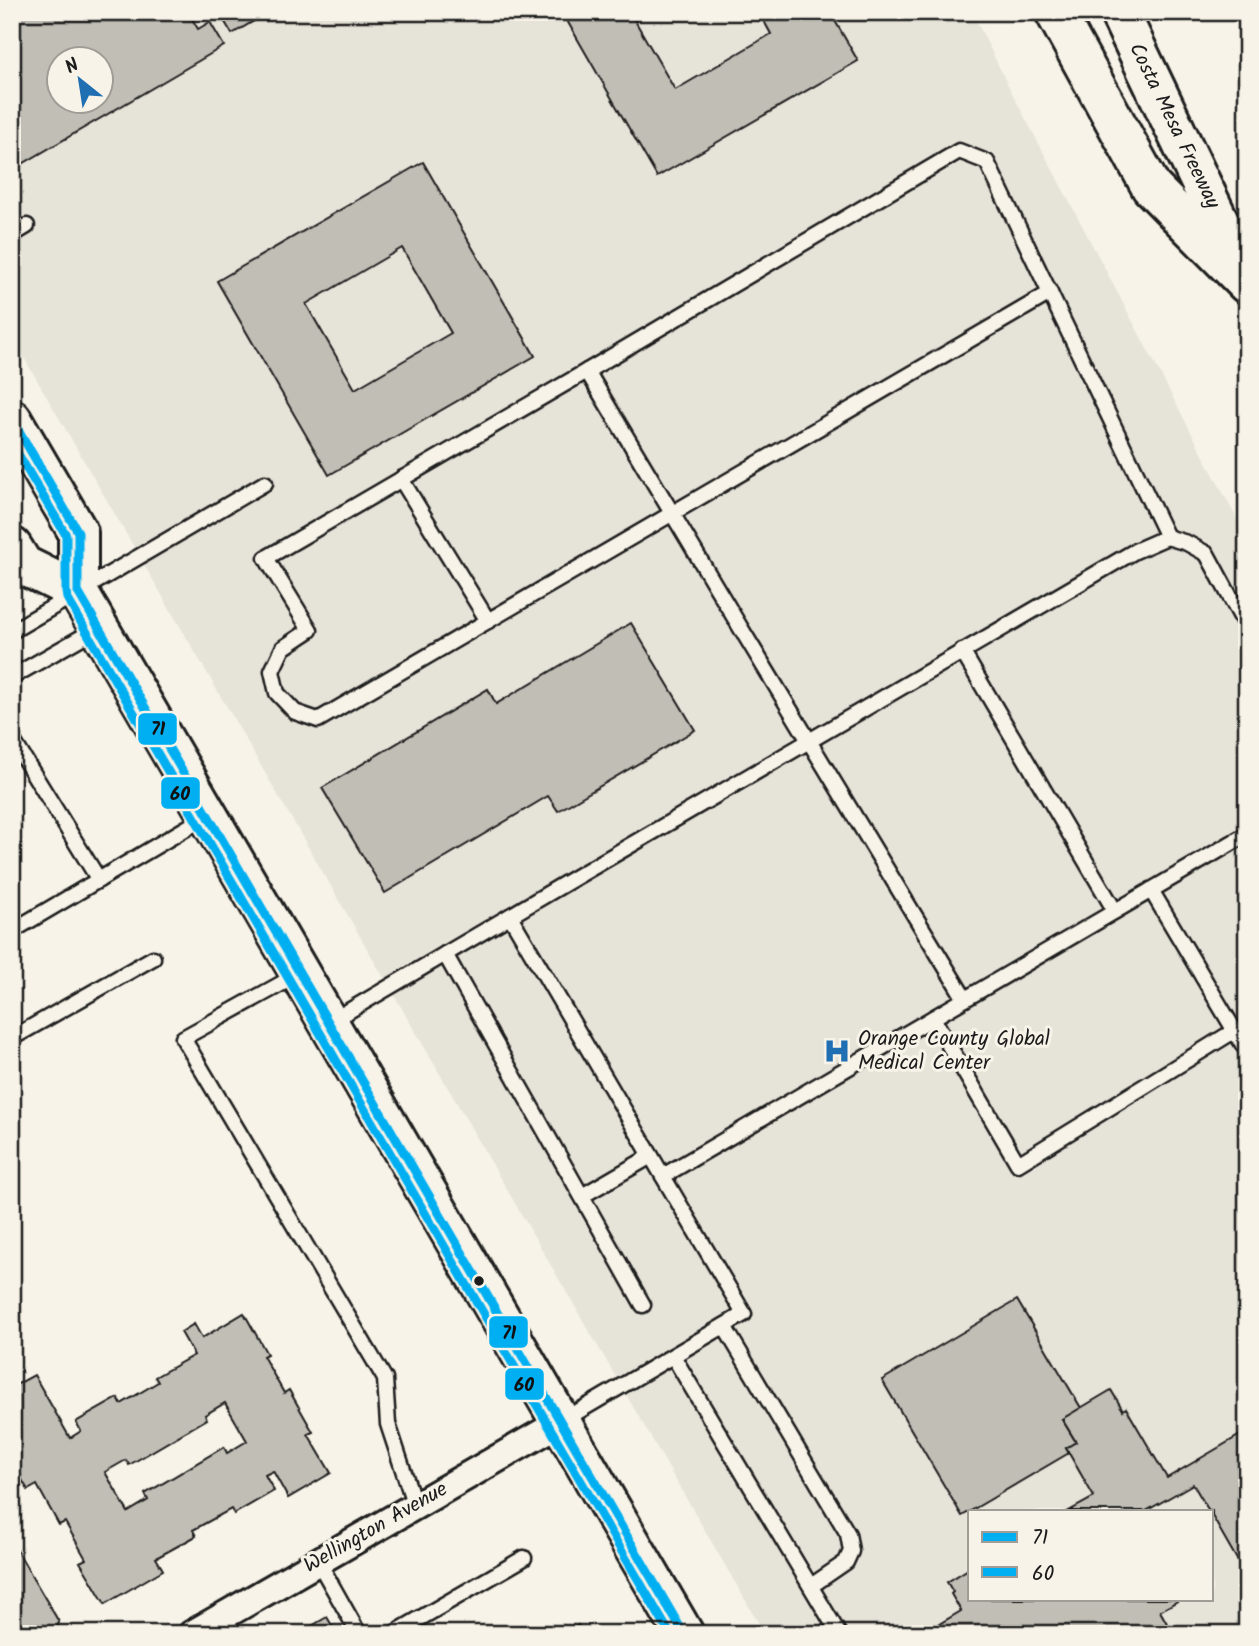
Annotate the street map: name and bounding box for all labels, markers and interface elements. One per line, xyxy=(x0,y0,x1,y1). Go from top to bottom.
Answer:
street label: Costa Mesa Freeway xyxy=(1119,37,1229,215)
north arrow xyxy=(46,46,116,116)
text: N xyxy=(60,51,85,83)
line badge: 71 xyxy=(137,712,178,746)
text: 71 xyxy=(151,715,166,745)
line badge: 60 xyxy=(160,776,201,810)
text: 60 xyxy=(170,780,190,810)
place label: Orange County Global Medical Center xyxy=(858,1023,1050,1080)
hospital icon: Orange County Global Medical Center xyxy=(822,1036,852,1066)
unlabelled marker xyxy=(472,1274,486,1288)
line badge: 71 xyxy=(488,1315,529,1349)
text: 71 xyxy=(502,1319,517,1349)
line badge: 60 xyxy=(504,1367,545,1401)
text: 60 xyxy=(514,1371,534,1401)
street label: Wellington Avenue xyxy=(298,1473,455,1583)
legend xyxy=(968,1510,1214,1600)
text: 71 xyxy=(1032,1522,1048,1555)
text: 60 xyxy=(1032,1558,1054,1591)

